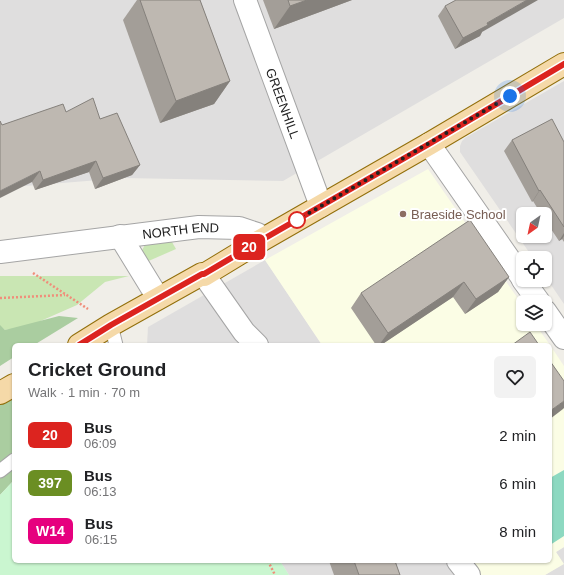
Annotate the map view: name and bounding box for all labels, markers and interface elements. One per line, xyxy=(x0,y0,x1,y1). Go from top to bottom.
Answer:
street label: GREENHILL xyxy=(263,66,303,140)
your location xyxy=(500,86,520,106)
place label: Braeside School xyxy=(411,207,506,222)
north arrow xyxy=(516,207,552,243)
map controls xyxy=(516,207,552,331)
marker: Braeside School xyxy=(398,209,408,219)
unlabelled marker xyxy=(288,211,306,229)
street label: NORTH END xyxy=(141,219,219,242)
line badge: 20 xyxy=(231,234,267,260)
text: 20 xyxy=(241,239,257,255)
button: locate xyxy=(516,251,552,287)
button: layers xyxy=(516,295,552,331)
button: heart xyxy=(494,356,536,398)
text: Cricket Ground xyxy=(28,359,166,380)
text: Walk · 1 min · 70 m xyxy=(28,385,140,400)
text: Bus xyxy=(84,419,112,436)
text: 20 xyxy=(42,427,58,443)
text: 2 min xyxy=(499,427,536,444)
text: 06:09 xyxy=(84,436,117,451)
text: Bus xyxy=(84,467,112,484)
text: 397 xyxy=(38,475,62,491)
text: 6 min xyxy=(499,475,536,492)
text: 06:13 xyxy=(84,484,117,499)
text: Bus xyxy=(85,515,113,532)
text: W14 xyxy=(36,523,65,539)
text: 8 min xyxy=(499,523,536,540)
text: 06:15 xyxy=(85,532,117,547)

